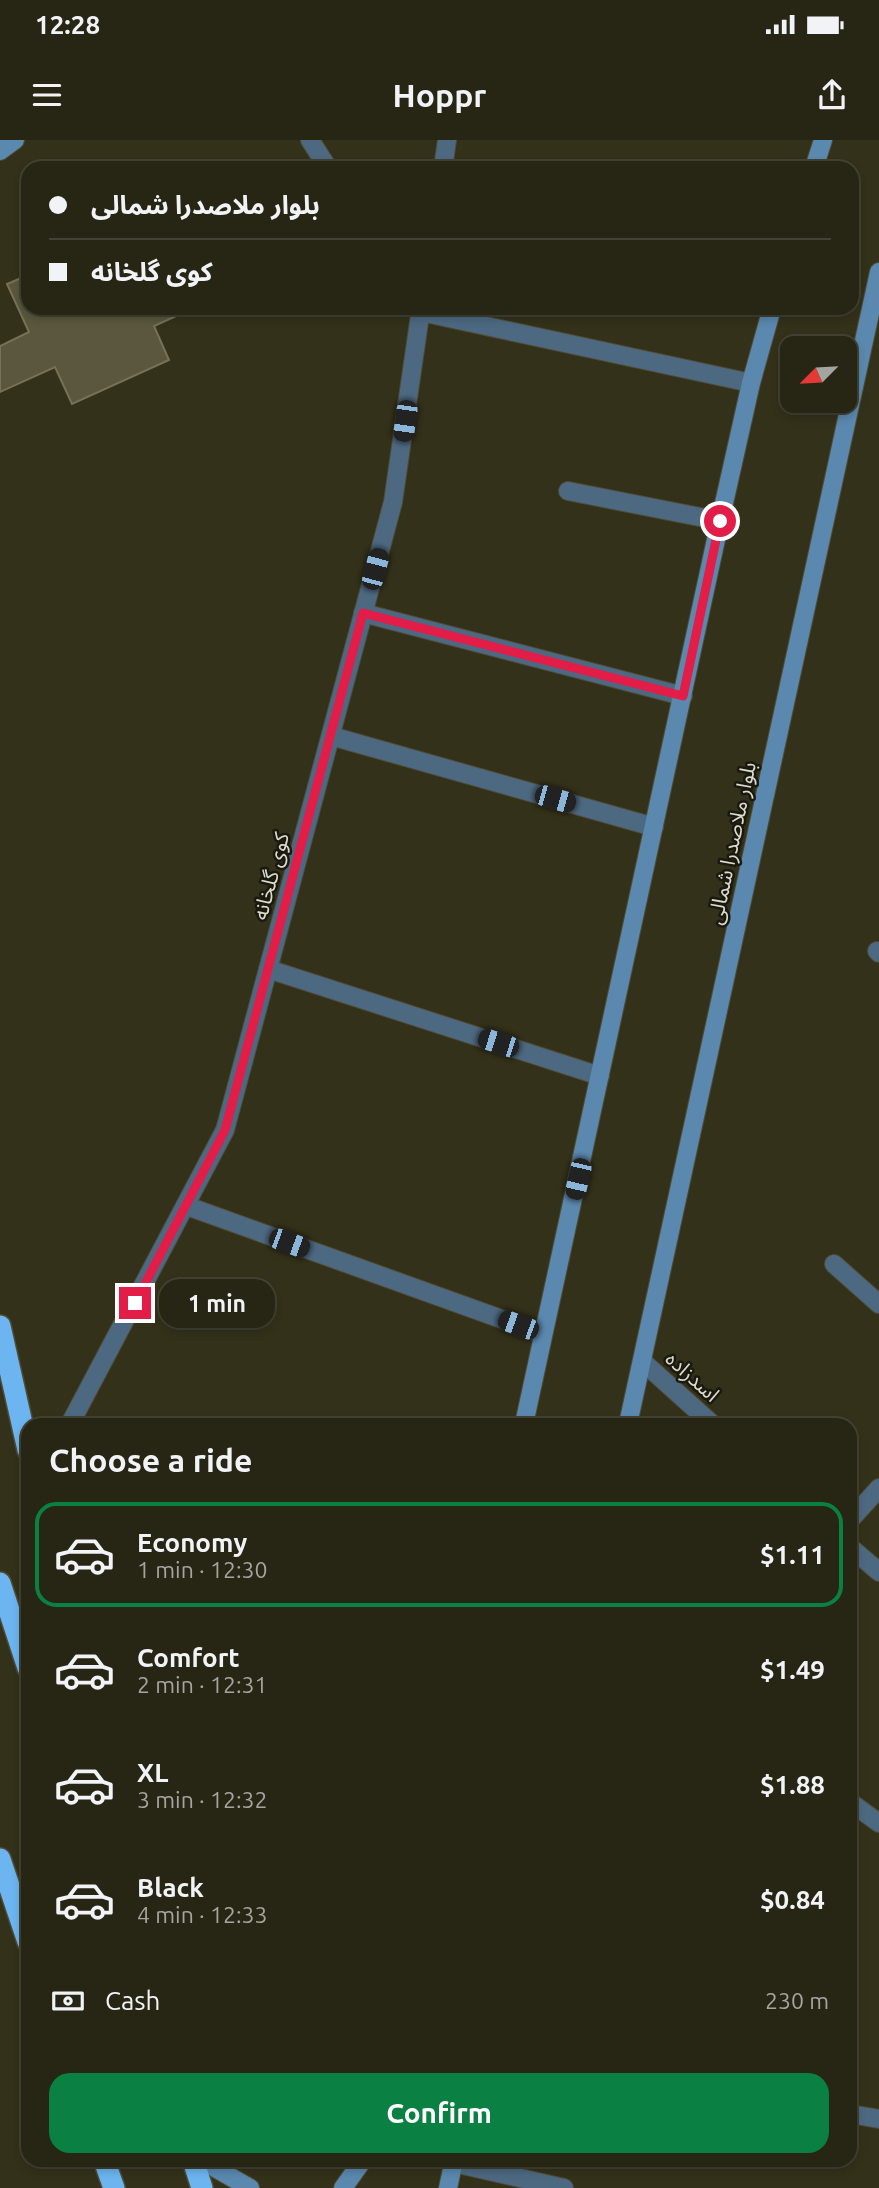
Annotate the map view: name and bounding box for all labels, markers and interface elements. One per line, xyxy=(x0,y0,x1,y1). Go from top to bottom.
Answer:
text: 12:28 xyxy=(35,10,100,39)
icon: menu xyxy=(28,76,66,114)
icon: share xyxy=(813,76,851,114)
text: Hoppr xyxy=(393,77,486,113)
text: بلوار ملاصدرا شمالی xyxy=(91,190,320,219)
text: کوی گلخانه xyxy=(91,257,213,286)
north arrow xyxy=(780,336,858,413)
map controls xyxy=(780,336,857,413)
car xyxy=(392,399,419,443)
route start xyxy=(704,505,736,537)
car xyxy=(360,546,391,592)
street label: بلوار ملاصدرا شمالی xyxy=(702,759,761,927)
car xyxy=(532,783,579,815)
street label: کوی گلخانه xyxy=(247,829,294,923)
car xyxy=(475,1027,522,1059)
car xyxy=(564,1156,593,1202)
car xyxy=(266,1226,313,1260)
callout: 1 min xyxy=(160,1278,275,1328)
route end xyxy=(119,1287,151,1319)
text: 1 min xyxy=(188,1291,246,1316)
car xyxy=(495,1308,542,1342)
street label: اسدزاده xyxy=(661,1346,725,1407)
text: Choose a ride xyxy=(49,1442,252,1478)
icon: car xyxy=(53,1523,116,1586)
text: Economy xyxy=(137,1528,247,1557)
text: $1.11 xyxy=(760,1540,825,1569)
text: 1 min · 12:30 xyxy=(137,1557,268,1582)
icon: car xyxy=(53,1638,116,1701)
text: Comfort xyxy=(137,1643,240,1672)
text: $1.49 xyxy=(760,1655,825,1684)
text: 2 min · 12:31 xyxy=(137,1672,268,1697)
icon: car xyxy=(53,1753,116,1816)
text: XL xyxy=(137,1758,168,1787)
text: $1.88 xyxy=(760,1770,825,1799)
text: 3 min · 12:32 xyxy=(137,1787,268,1812)
icon: car xyxy=(53,1868,116,1931)
text: Black xyxy=(137,1873,204,1902)
text: $0.84 xyxy=(760,1885,825,1914)
text: 4 min · 12:33 xyxy=(137,1902,268,1927)
icon: cash xyxy=(49,1982,87,2020)
text: Cash xyxy=(105,1986,160,2015)
text: 230 m xyxy=(765,1988,829,2013)
button: Confirm xyxy=(49,2073,829,2153)

